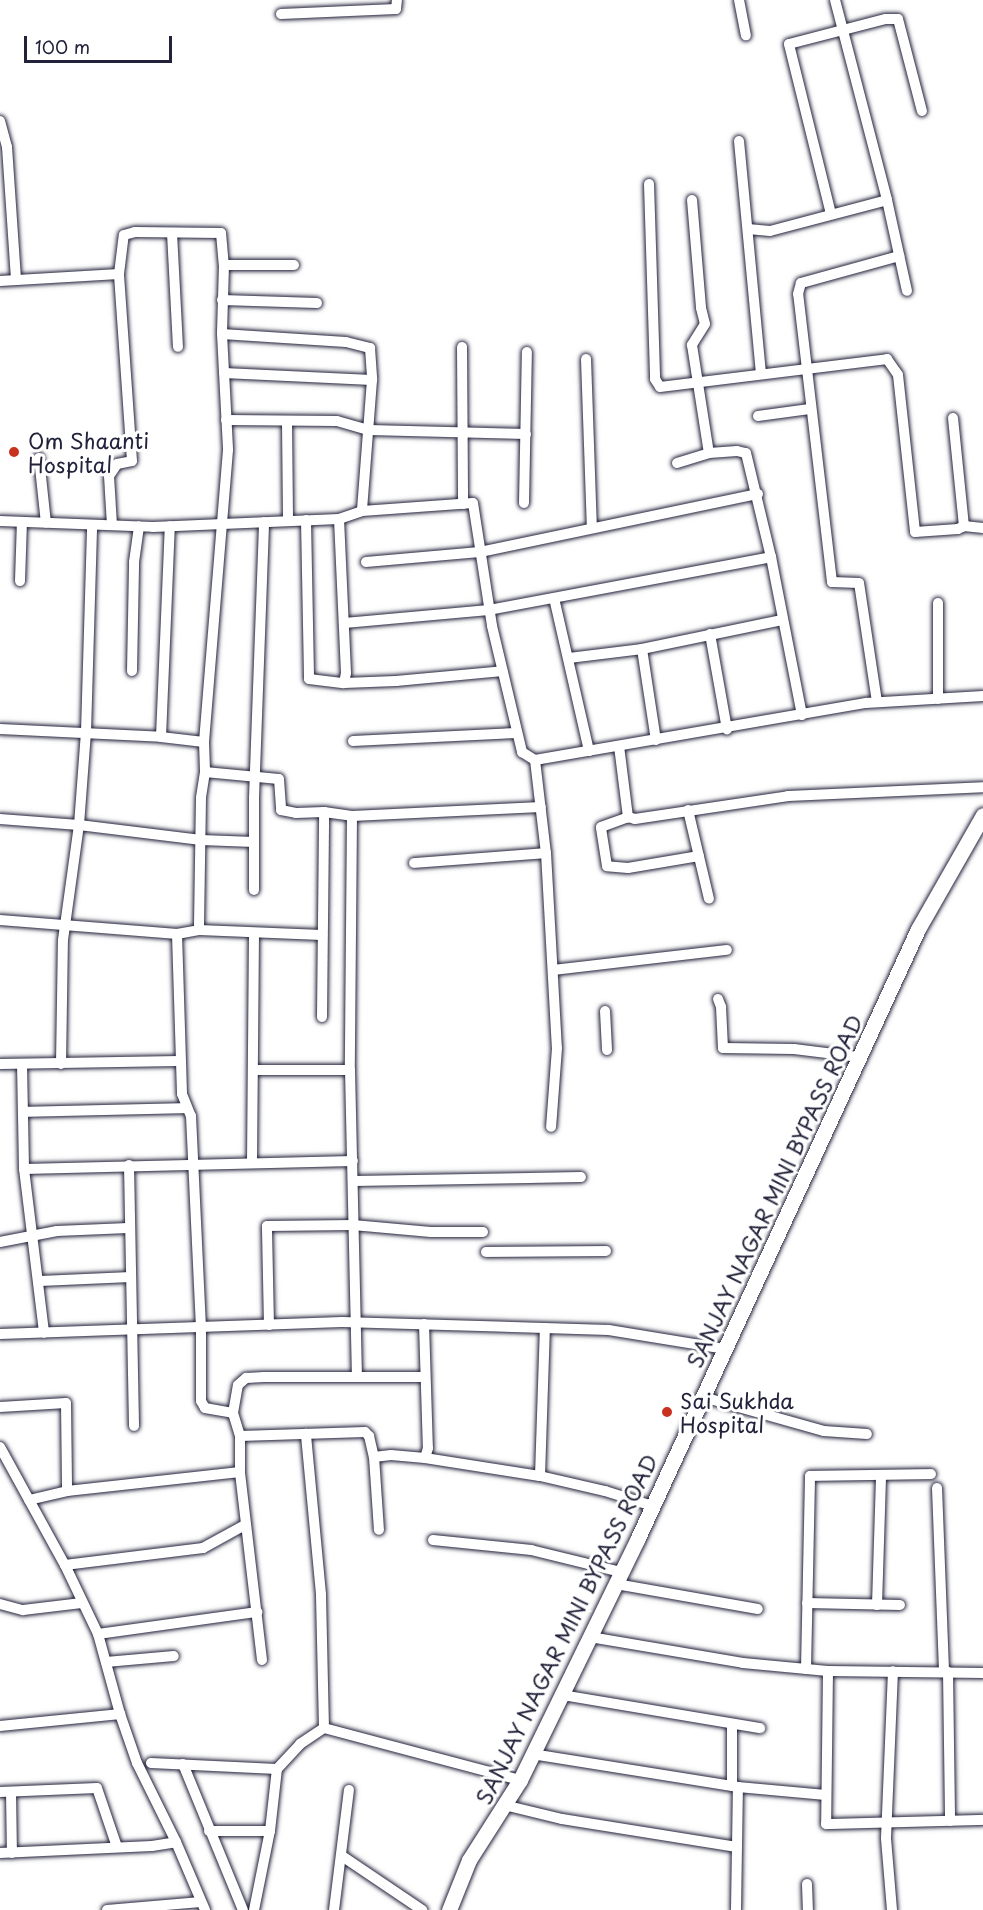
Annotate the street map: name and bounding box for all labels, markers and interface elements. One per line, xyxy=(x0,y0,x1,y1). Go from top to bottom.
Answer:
scale bar xyxy=(27,24,176,62)
text: 100 m xyxy=(35,33,90,60)
place label: Om Shaanti Hospital xyxy=(28,427,150,477)
marker: Om Shaanti Hospital xyxy=(5,443,23,461)
street label: SANJAY NAGAR MINI BYPASS ROAD xyxy=(681,1010,867,1372)
place label: Sai Sukhda Hospital xyxy=(680,1387,793,1437)
marker: Sai Sukhda Hospital xyxy=(658,1403,676,1421)
street label: SANJAY NAGAR MINI BYPASS ROAD xyxy=(470,1450,662,1808)

